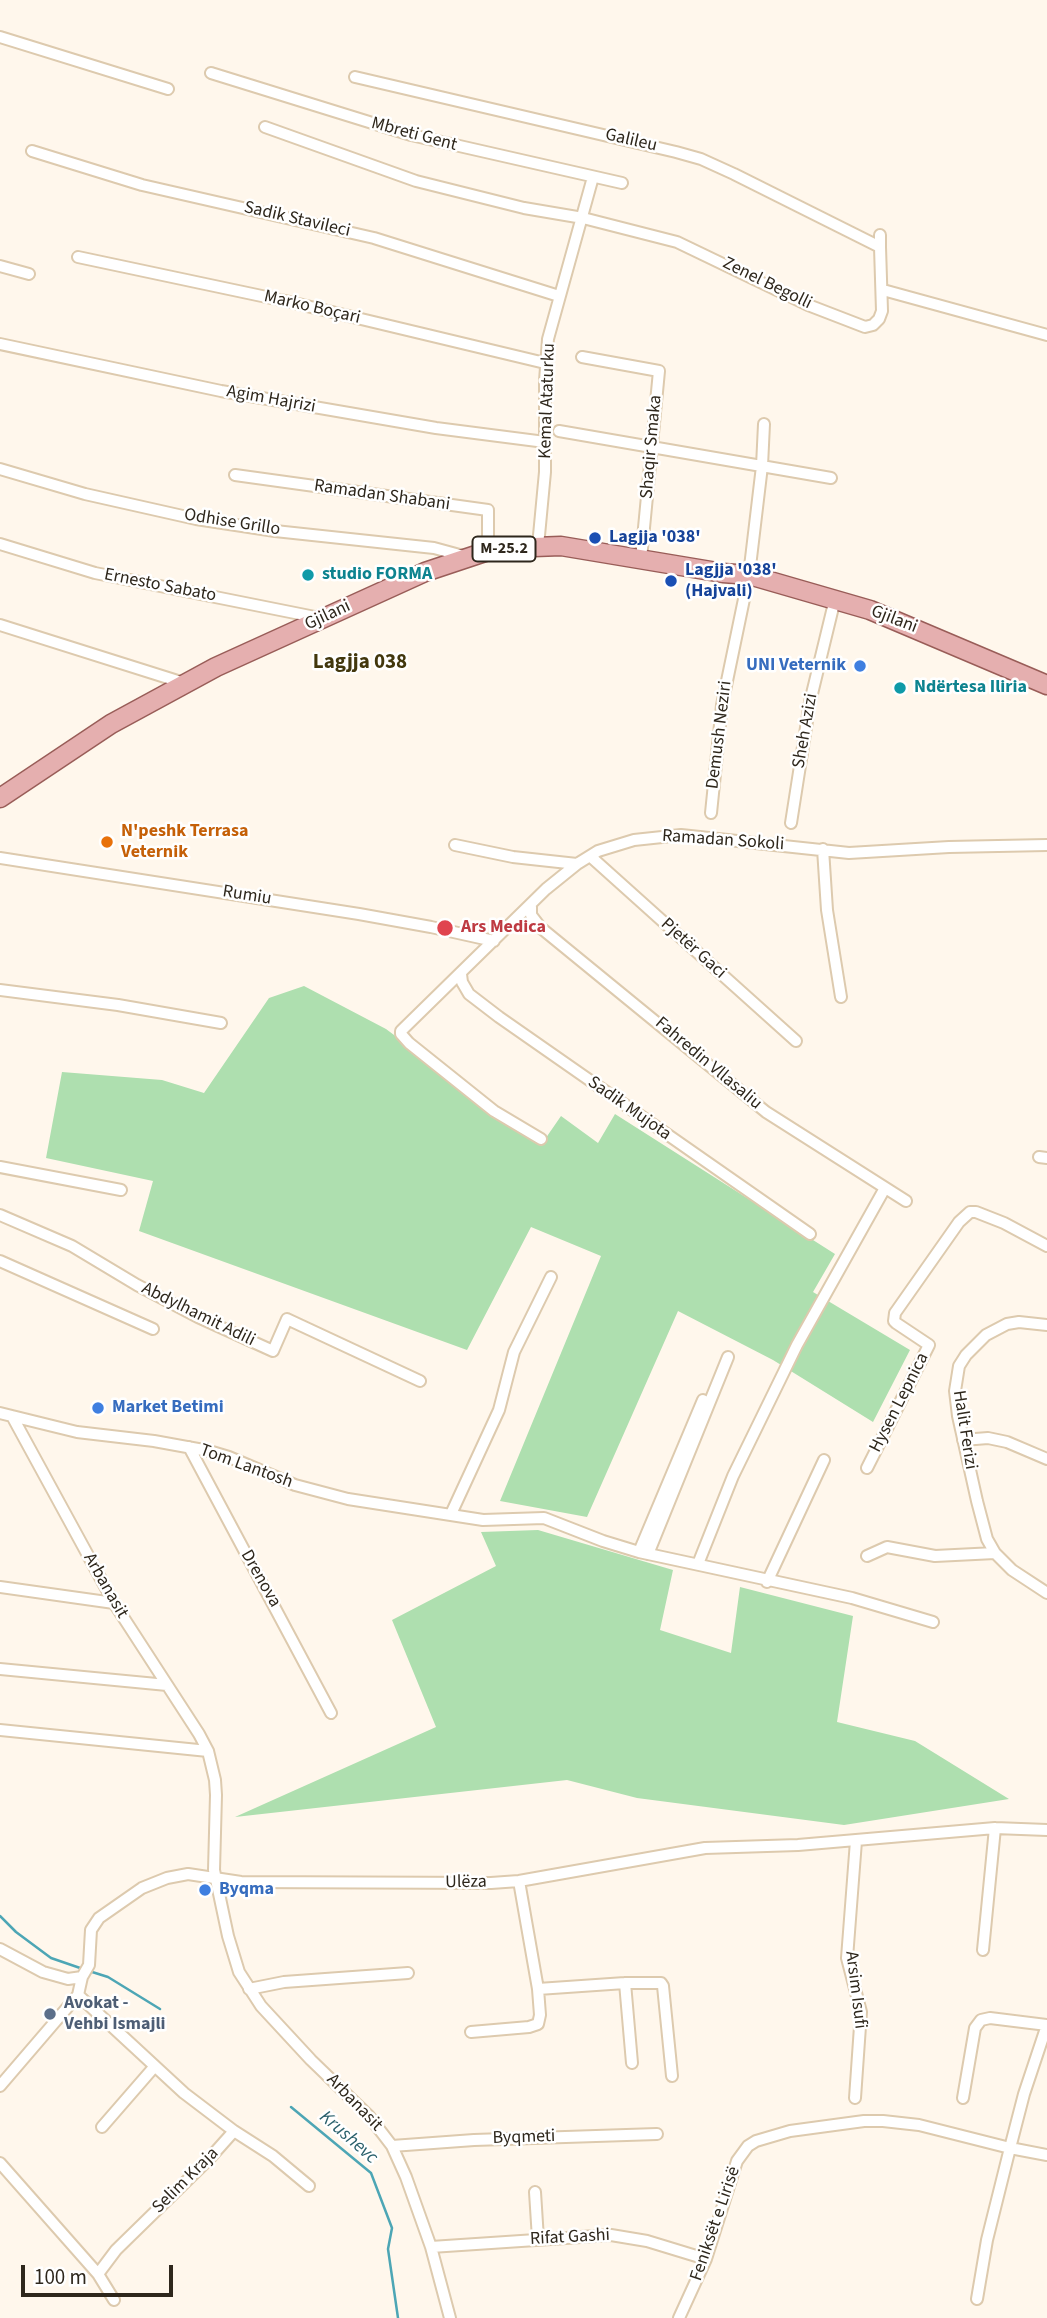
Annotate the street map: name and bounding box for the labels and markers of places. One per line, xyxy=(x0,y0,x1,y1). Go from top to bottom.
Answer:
place label: Lagjja '038' xyxy=(609,527,701,549)
marker: Lagjja '038' xyxy=(587,530,603,546)
place label: Lagjja '038' (Hajvali) xyxy=(685,560,777,602)
place label: studio FORMA xyxy=(322,564,432,586)
marker: studio FORMA xyxy=(300,567,316,583)
marker: Lagjja '038' (Hajvali) xyxy=(663,573,679,589)
place label: UNI Veternik xyxy=(746,655,846,677)
marker: UNI Veternik xyxy=(852,658,868,674)
place label: Ndërtesa Iliria xyxy=(914,677,1027,699)
marker: Ndërtesa Iliria xyxy=(892,680,908,696)
place label: N'peshk Terrasa Veternik xyxy=(121,821,248,864)
marker: N'peshk Terrasa Veternik xyxy=(99,834,115,850)
place label: Ars Medica xyxy=(461,917,546,939)
marker: Ars Medica xyxy=(435,918,455,938)
place label: Market Betimi xyxy=(112,1397,224,1419)
marker: Market Betimi xyxy=(90,1400,106,1416)
place label: Byqma xyxy=(219,1879,274,1901)
marker: Byqma xyxy=(197,1882,213,1898)
place label: Avokat - Vehbi Ismajli xyxy=(64,1993,166,2036)
marker: Avokat - Vehbi Ismajli xyxy=(42,2006,58,2022)

